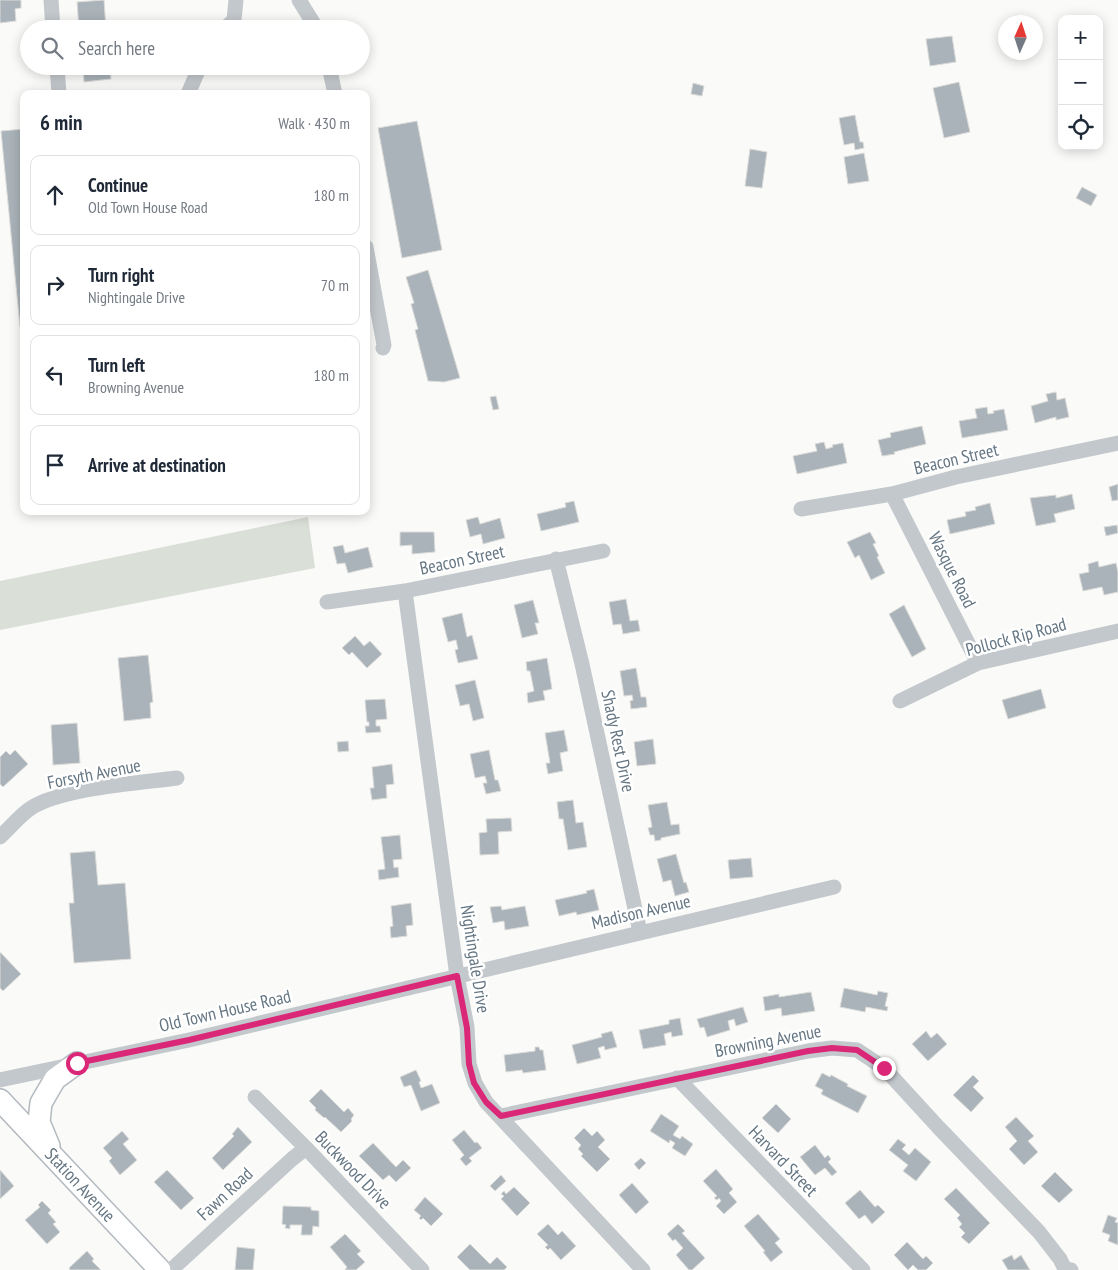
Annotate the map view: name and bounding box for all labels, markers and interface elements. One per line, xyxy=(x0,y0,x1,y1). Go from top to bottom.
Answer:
north arrow xyxy=(998,15,1043,60)
map controls xyxy=(1058,15,1103,150)
button: + xyxy=(1058,15,1103,60)
search box xyxy=(20,20,370,75)
icon: search xyxy=(38,34,66,62)
text: Search here xyxy=(78,36,155,60)
button: − xyxy=(1058,60,1103,105)
button: locate xyxy=(1058,105,1103,150)
text: 6 min xyxy=(40,109,82,136)
text: Walk · 430 m xyxy=(278,113,350,133)
text: Continue xyxy=(88,173,148,197)
icon: ahead xyxy=(41,181,69,209)
text: 180 m xyxy=(314,185,349,205)
text: Old Town House Road xyxy=(88,197,208,217)
text: Turn right xyxy=(88,263,154,287)
icon: right xyxy=(41,271,69,299)
text: 70 m xyxy=(321,275,349,295)
text: Nightingale Drive xyxy=(88,287,185,307)
text: Turn left xyxy=(88,353,145,377)
icon: left xyxy=(41,361,69,389)
text: 180 m xyxy=(314,365,349,385)
text: Browning Avenue xyxy=(88,377,184,397)
street label: Beacon Street xyxy=(911,438,1000,479)
icon: arrive xyxy=(41,451,69,479)
text: Arrive at destination xyxy=(88,453,226,477)
street label: Wasque Road xyxy=(924,528,981,612)
street label: Beacon Street xyxy=(417,539,506,580)
street label: Pollock Rip Road xyxy=(963,612,1069,661)
street label: Shady Rest Drive xyxy=(596,688,641,794)
street label: Forsyth Avenue xyxy=(45,753,143,794)
street label: Madison Avenue xyxy=(589,889,693,934)
street label: Nightingale Drive xyxy=(456,903,495,1015)
street label: Old Town House Road xyxy=(157,984,293,1037)
street label: Browning Avenue xyxy=(713,1019,823,1062)
route start xyxy=(66,1052,89,1075)
route end xyxy=(873,1057,896,1080)
street label: Harvard Street xyxy=(744,1120,823,1201)
street label: Buckwood Drive xyxy=(310,1126,396,1214)
street label: Station Avenue xyxy=(40,1143,121,1227)
street label: Fawn Road xyxy=(192,1162,257,1225)

